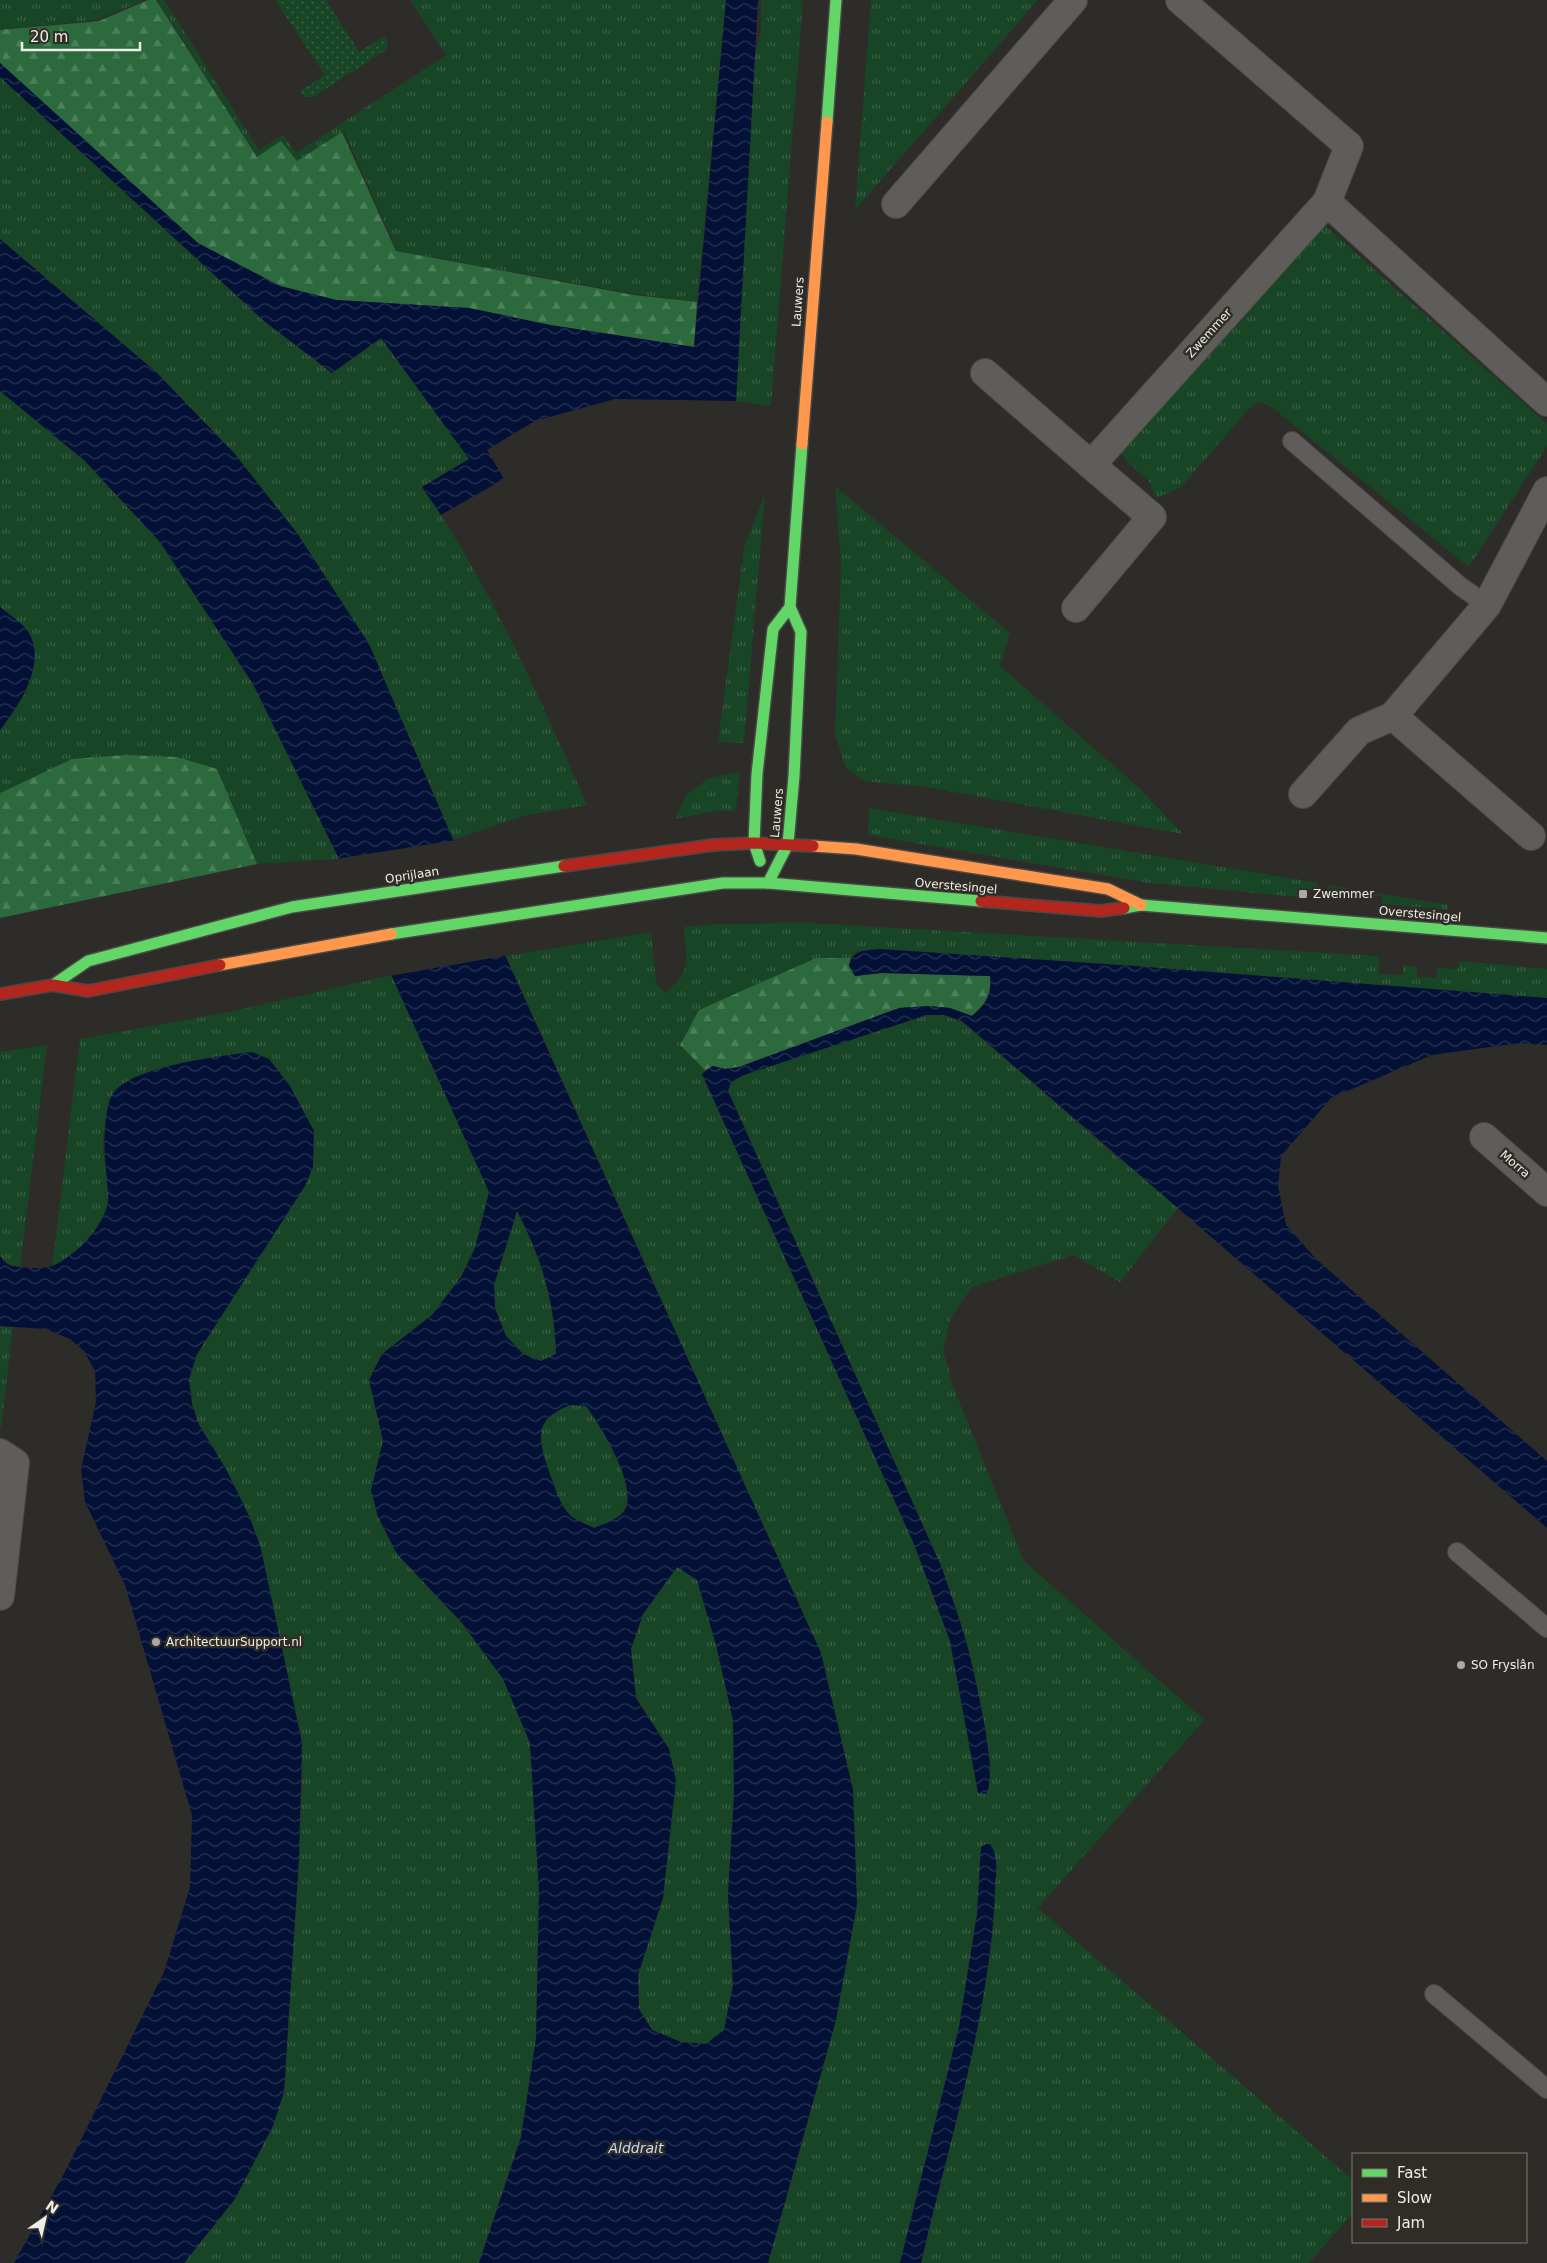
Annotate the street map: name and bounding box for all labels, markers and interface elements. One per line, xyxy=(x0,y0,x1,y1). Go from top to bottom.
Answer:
scale bar xyxy=(22,20,140,52)
text: 20 m xyxy=(30,28,68,46)
street label: Lauwers xyxy=(789,277,807,327)
street label: Zwemmer xyxy=(1183,306,1235,360)
street label: Lauwers xyxy=(768,787,786,839)
street label: Oprijlaan xyxy=(384,864,440,886)
street label: Overstesingel xyxy=(914,875,998,897)
place label: Zwemmer xyxy=(1313,887,1374,901)
marker: Zwemmer xyxy=(1297,888,1309,900)
street label: Overstesingel xyxy=(1378,903,1462,925)
street label: Morra xyxy=(1497,1147,1533,1181)
place label: ArchitectuurSupport.nl xyxy=(166,1635,302,1649)
marker: ArchitectuurSupport.nl xyxy=(150,1636,162,1648)
place label: SO Fryslân xyxy=(1471,1658,1535,1672)
marker: SO Fryslân xyxy=(1455,1659,1467,1671)
water label: Alddrait xyxy=(608,2140,664,2156)
legend xyxy=(1352,2153,1527,2243)
text: Fast xyxy=(1397,2164,1427,2182)
text: Slow xyxy=(1397,2189,1432,2207)
north arrow xyxy=(20,2193,70,2243)
text: N xyxy=(43,2197,62,2217)
text: Jam xyxy=(1396,2214,1425,2232)

